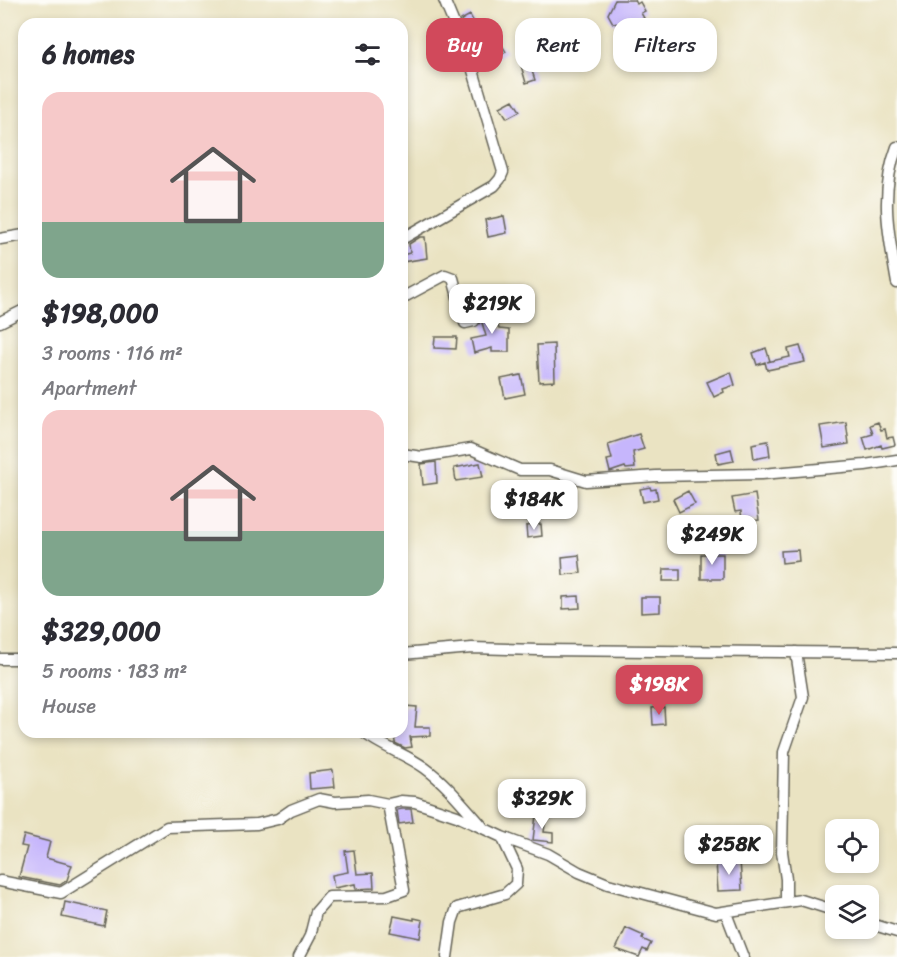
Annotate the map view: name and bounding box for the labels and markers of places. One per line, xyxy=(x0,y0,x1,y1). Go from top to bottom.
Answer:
pin: $219K xyxy=(450,284,534,335)
pin: $184K xyxy=(492,480,576,531)
pin: $249K xyxy=(670,515,754,566)
pin: $198K xyxy=(617,665,701,716)
pin: $329K xyxy=(500,779,584,830)
pin: $258K xyxy=(687,825,771,876)

